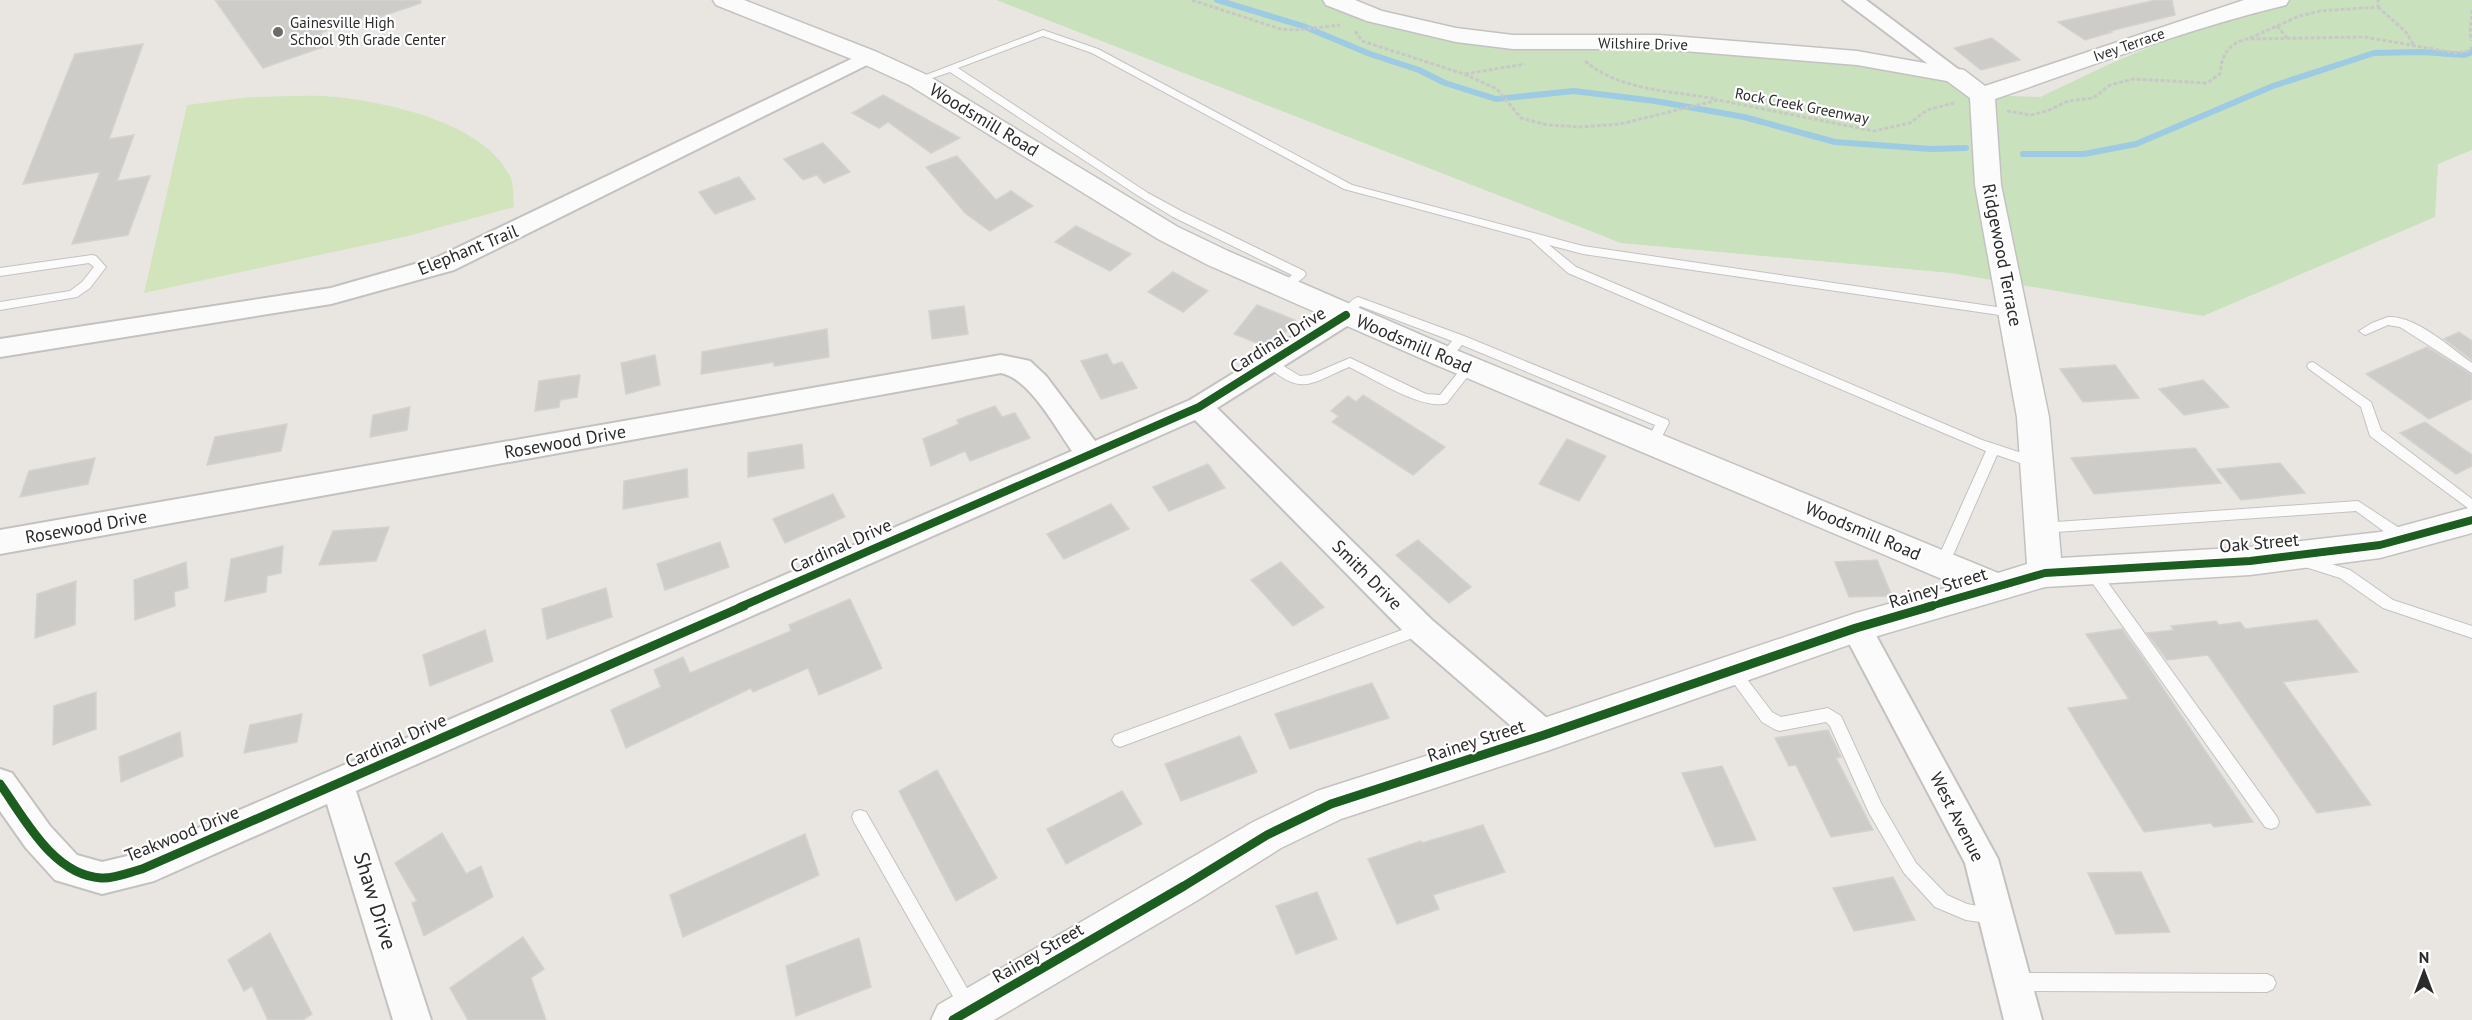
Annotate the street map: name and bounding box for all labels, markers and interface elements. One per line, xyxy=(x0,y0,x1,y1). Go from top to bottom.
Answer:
place label: Gainesville High School 9th Grade Center xyxy=(290,13,446,49)
street label: Ivey Terrace xyxy=(2091,23,2167,66)
marker: Gainesville High School 9th Grade Center xyxy=(271,25,285,39)
street label: Wilshire Drive xyxy=(1598,33,1688,54)
street label: Woodsmill Road xyxy=(925,78,1043,161)
street label: Rock Creek Greenway xyxy=(1734,83,1871,128)
street label: Ridgewood Terrace xyxy=(1977,182,2028,328)
street label: Elephant Trail xyxy=(414,219,522,280)
street label: Cardinal Drive xyxy=(1226,301,1330,378)
street label: Woodsmill Road xyxy=(1353,309,1476,378)
street label: Rosewood Drive xyxy=(502,419,628,464)
street label: Woodsmill Road xyxy=(1802,496,1925,565)
street label: Rosewood Drive xyxy=(23,504,149,549)
street label: Cardinal Drive xyxy=(786,513,895,578)
street label: Oak Street xyxy=(2218,528,2300,557)
street label: Smith Drive xyxy=(1327,535,1407,615)
street label: Rainey Street xyxy=(1886,562,1990,613)
street label: Cardinal Drive xyxy=(341,708,450,773)
street label: Rainey Street xyxy=(1424,714,1528,767)
street label: West Avenue xyxy=(1925,768,1990,865)
street label: Teakwood Drive xyxy=(121,800,242,867)
street label: Shaw Drive xyxy=(348,849,403,953)
street label: Rainey Street xyxy=(988,917,1087,988)
north arrow xyxy=(2394,942,2454,1002)
text: N xyxy=(2419,947,2429,967)

